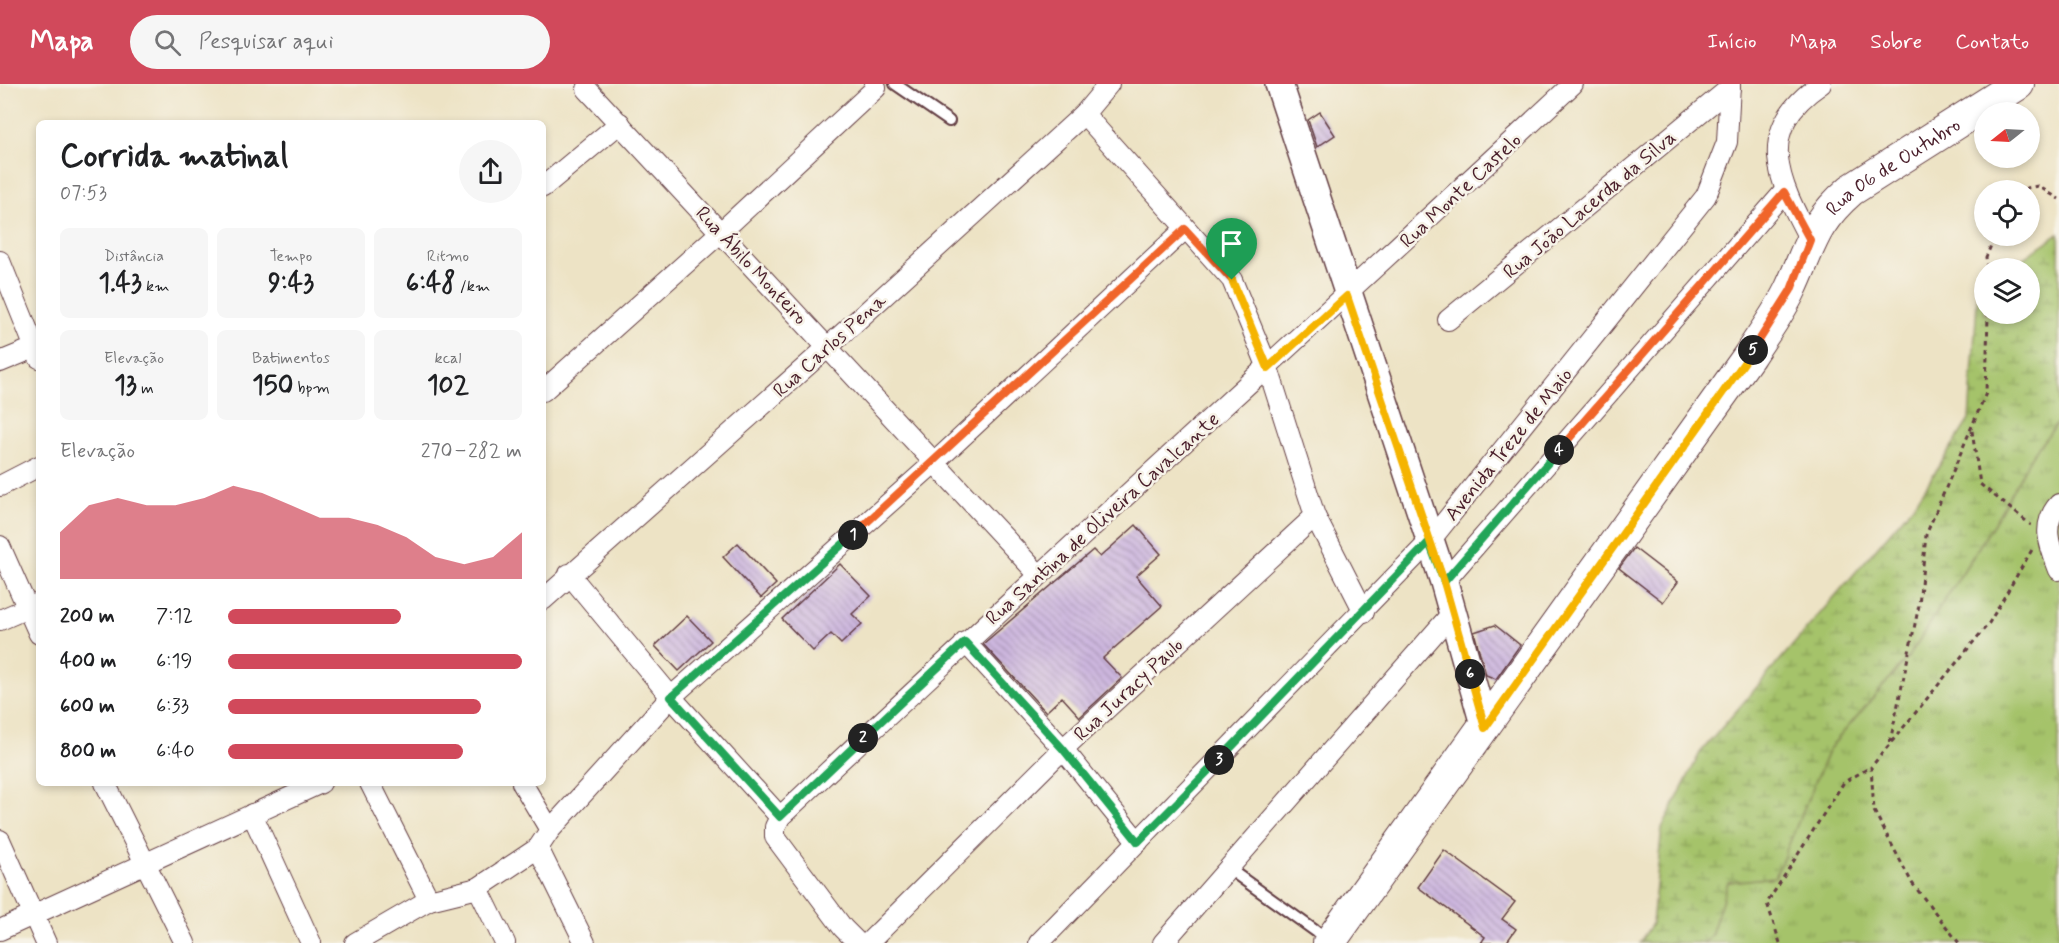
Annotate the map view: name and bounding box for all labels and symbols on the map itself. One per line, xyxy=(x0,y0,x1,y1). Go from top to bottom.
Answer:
north arrow xyxy=(1974,102,2040,168)
street label: Rua 06 de Outubro xyxy=(1820,112,1966,222)
street label: Rua João Lacerda da Silva xyxy=(1498,125,1682,286)
street label: Rua Monte Castelo xyxy=(1394,127,1528,255)
street label: Rua Ábilo Monteiro xyxy=(689,201,813,331)
pin xyxy=(1206,218,1257,280)
street label: Rua Carlos Pena xyxy=(768,287,893,404)
pin: 5 xyxy=(1738,335,1768,365)
street label: Avenida Treze de Maio xyxy=(1439,363,1579,527)
street label: Rua Santina de Oliveira Cavalcante xyxy=(980,407,1226,632)
pin: 4 xyxy=(1544,435,1574,465)
pin: 1 xyxy=(838,520,868,550)
street label: Rua Juracy Paulo xyxy=(1068,632,1190,748)
pin: 6 xyxy=(1455,659,1485,689)
pin: 2 xyxy=(848,723,878,753)
pin: 3 xyxy=(1204,745,1234,775)

